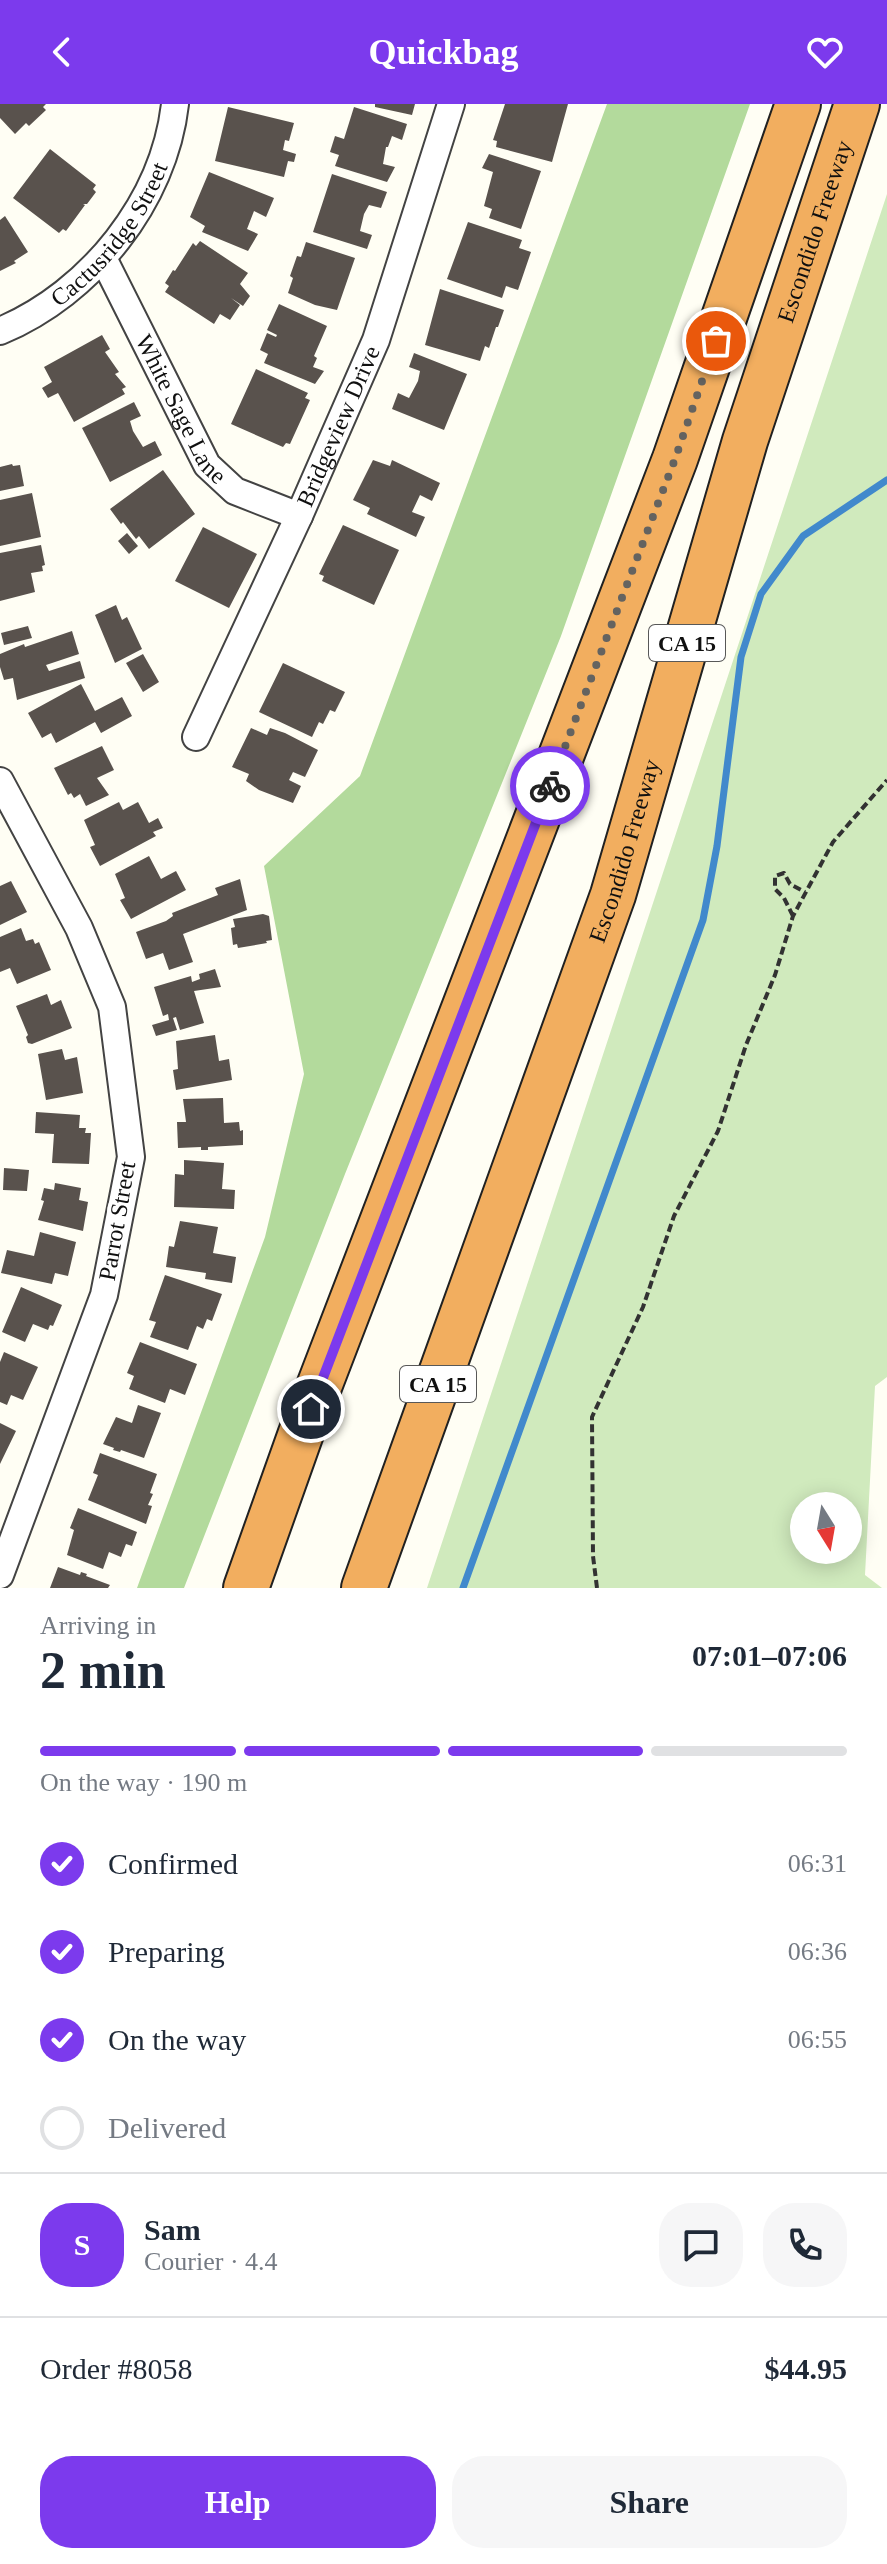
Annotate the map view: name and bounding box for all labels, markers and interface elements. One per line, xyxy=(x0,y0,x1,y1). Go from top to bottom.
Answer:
icon: back xyxy=(40,30,84,74)
icon: heart xyxy=(803,30,847,74)
text: Quickbag xyxy=(368,32,519,72)
street label: Escondido Freeway xyxy=(772,137,857,326)
street label: Cactusridge Street xyxy=(46,158,173,311)
pin xyxy=(682,307,750,375)
icon: bag xyxy=(694,319,738,363)
street label: White Sage Lane xyxy=(131,330,231,489)
street label: Bridgeview Drive xyxy=(292,342,385,510)
road number: CA 15 xyxy=(649,625,725,661)
courier xyxy=(510,746,590,826)
street label: Escondido Freeway xyxy=(584,756,665,946)
icon: bike xyxy=(528,764,572,808)
street label: Parrot Street xyxy=(94,1159,140,1283)
road number: CA 15 xyxy=(400,1366,476,1402)
pin xyxy=(277,1375,345,1443)
icon: home xyxy=(289,1387,333,1431)
north arrow xyxy=(790,1492,862,1564)
map controls xyxy=(790,1492,862,1564)
text: Arriving in xyxy=(40,1611,156,1640)
text: 07:01–07:06 xyxy=(692,1639,847,1672)
text: 2 min xyxy=(40,1642,166,1699)
text: On the way · 190 m xyxy=(40,1768,247,1797)
icon: check xyxy=(40,1842,84,1886)
text: Confirmed xyxy=(108,1847,238,1880)
text: 06:31 xyxy=(788,1849,847,1878)
icon: check xyxy=(40,1930,84,1974)
text: Preparing xyxy=(108,1935,225,1968)
text: 06:36 xyxy=(788,1937,847,1966)
icon: check xyxy=(40,2018,84,2062)
text: On the way xyxy=(108,2023,246,2056)
text: 06:55 xyxy=(788,2025,847,2054)
text: Delivered xyxy=(108,2111,226,2144)
button: chat xyxy=(659,2203,743,2287)
button: phone xyxy=(763,2203,847,2287)
text: Sam xyxy=(144,2213,201,2246)
text: S xyxy=(74,2228,90,2261)
text: Courier · 4.4 xyxy=(144,2247,278,2276)
text: Order #8058 xyxy=(40,2352,192,2385)
text: $44.95 xyxy=(765,2352,847,2385)
button: Help xyxy=(40,2456,436,2548)
button: Share xyxy=(452,2456,847,2548)

